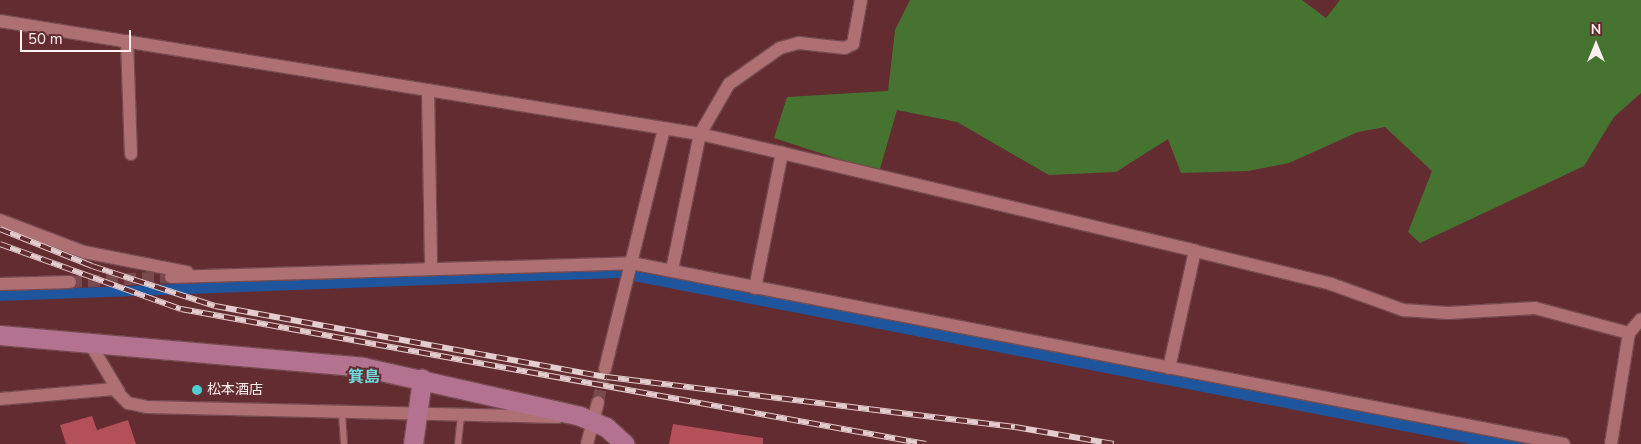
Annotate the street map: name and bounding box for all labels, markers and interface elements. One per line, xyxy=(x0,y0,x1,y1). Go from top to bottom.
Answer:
scale bar xyxy=(22,20,134,52)
north arrow xyxy=(1571,20,1621,70)
text: N xyxy=(1591,20,1601,39)
text: 50 m xyxy=(28,29,63,49)
district label: 箕島 xyxy=(348,367,380,387)
place label: 松本酒店 xyxy=(207,382,263,398)
marker: 松本酒店 xyxy=(191,384,203,396)

